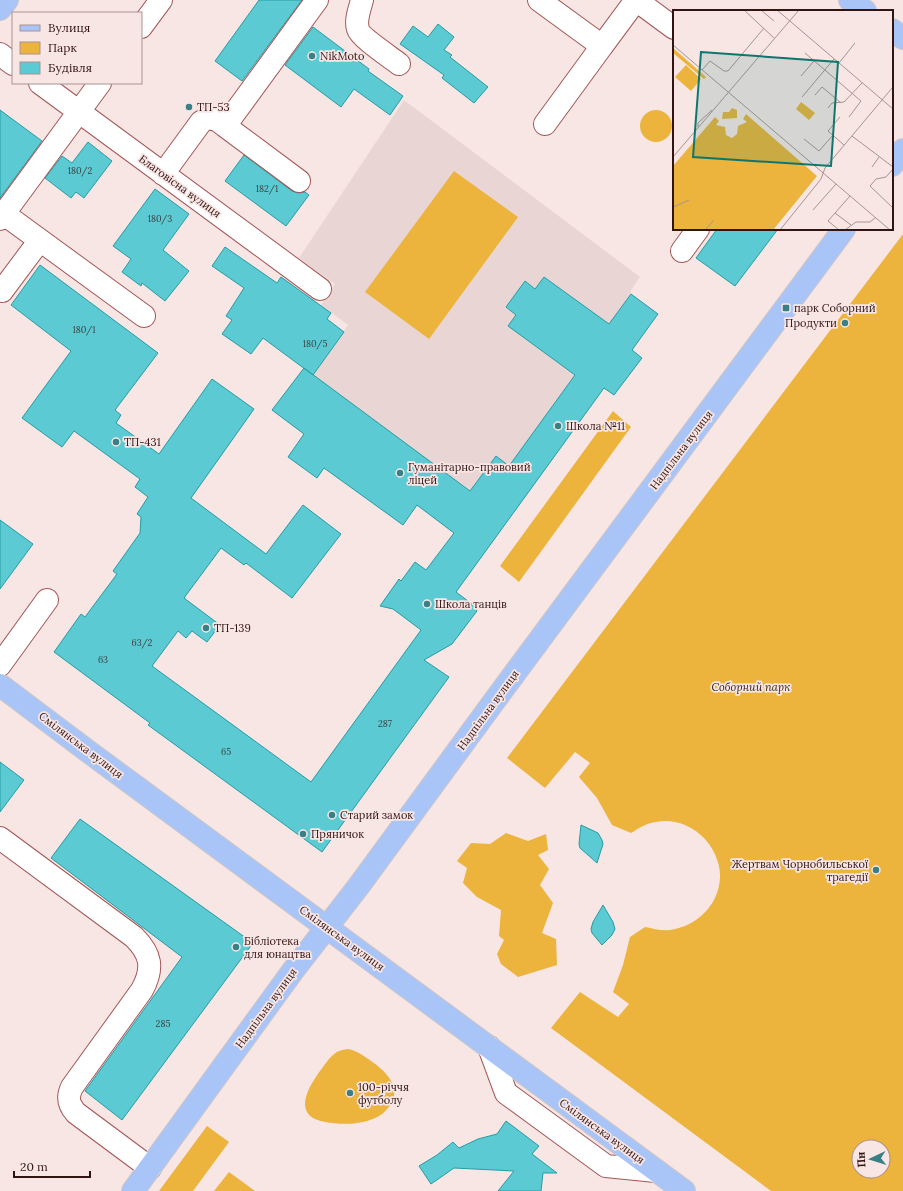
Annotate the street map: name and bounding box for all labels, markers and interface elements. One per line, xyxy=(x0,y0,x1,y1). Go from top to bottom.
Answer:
inset map xyxy=(673,10,893,230)
legend xyxy=(12,12,142,84)
text: Вулиця xyxy=(48,20,90,35)
text: Парк xyxy=(48,40,77,55)
place label: NikMoto xyxy=(320,49,365,63)
marker: NikMoto xyxy=(307,51,317,61)
text: Будівля xyxy=(48,60,92,75)
place label: ТП-53 xyxy=(197,100,230,114)
marker: ТП-53 xyxy=(184,102,194,112)
street label: Благовісна вулиця xyxy=(136,152,224,220)
house number: 180/2 xyxy=(68,165,92,177)
house number: 182/1 xyxy=(256,183,278,195)
house number: 180/3 xyxy=(148,213,172,225)
place label: парк Соборний xyxy=(794,301,876,315)
marker: парк Соборний xyxy=(781,303,791,313)
place label: Продукти xyxy=(785,316,837,330)
marker: Продукти xyxy=(840,318,850,328)
house number: 180/1 xyxy=(73,324,95,336)
house number: 180/5 xyxy=(303,338,327,350)
street label: Надпільна вулиця xyxy=(647,408,715,492)
place label: Школа №11 xyxy=(566,419,625,433)
marker: Школа №11 xyxy=(553,421,563,431)
place label: ТП-431 xyxy=(124,435,161,449)
marker: ТП-431 xyxy=(111,437,121,447)
place label: Гуманітарно-правовий ліцей xyxy=(408,460,531,487)
marker: Гуманітарно-правовий ліцей xyxy=(395,468,405,478)
place label: Школа танців xyxy=(435,597,507,611)
marker: Школа танців xyxy=(422,599,432,609)
place label: ТП-139 xyxy=(214,621,251,635)
marker: ТП-139 xyxy=(201,623,211,633)
house number: 63/2 xyxy=(132,637,153,649)
house number: 63 xyxy=(98,654,108,665)
street label: Надпільна вулиця xyxy=(454,667,522,753)
park label: Соборний парк xyxy=(712,680,791,694)
street label: Смілянська вулиця xyxy=(36,709,126,781)
house number: 287 xyxy=(378,718,392,729)
house number: 65 xyxy=(221,746,231,757)
place label: Старий замок xyxy=(340,808,413,822)
marker: Старий замок xyxy=(327,810,337,820)
place label: Пряничок xyxy=(311,827,364,841)
marker: Пряничок xyxy=(298,829,308,839)
place label: Жертвам Чорнобильської трагедії xyxy=(732,857,869,884)
marker: Жертвам Чорнобильської трагедії xyxy=(871,865,881,875)
street label: Смілянська вулиця xyxy=(297,902,387,974)
place label: Бібліотека для юнацтва xyxy=(244,934,311,961)
marker: Бібліотека для юнацтва xyxy=(231,942,241,952)
street label: Надпільна вулиця xyxy=(232,965,300,1051)
house number: 285 xyxy=(156,1018,170,1029)
place label: 100-річчя футболу xyxy=(358,1080,409,1107)
marker: 100-річчя футболу xyxy=(345,1088,355,1098)
street label: Смілянська вулиця xyxy=(557,1095,647,1167)
north arrow xyxy=(851,1139,891,1179)
text: Пн xyxy=(853,1151,869,1168)
scale bar xyxy=(14,1153,90,1179)
text: 20 m xyxy=(20,1159,48,1174)

